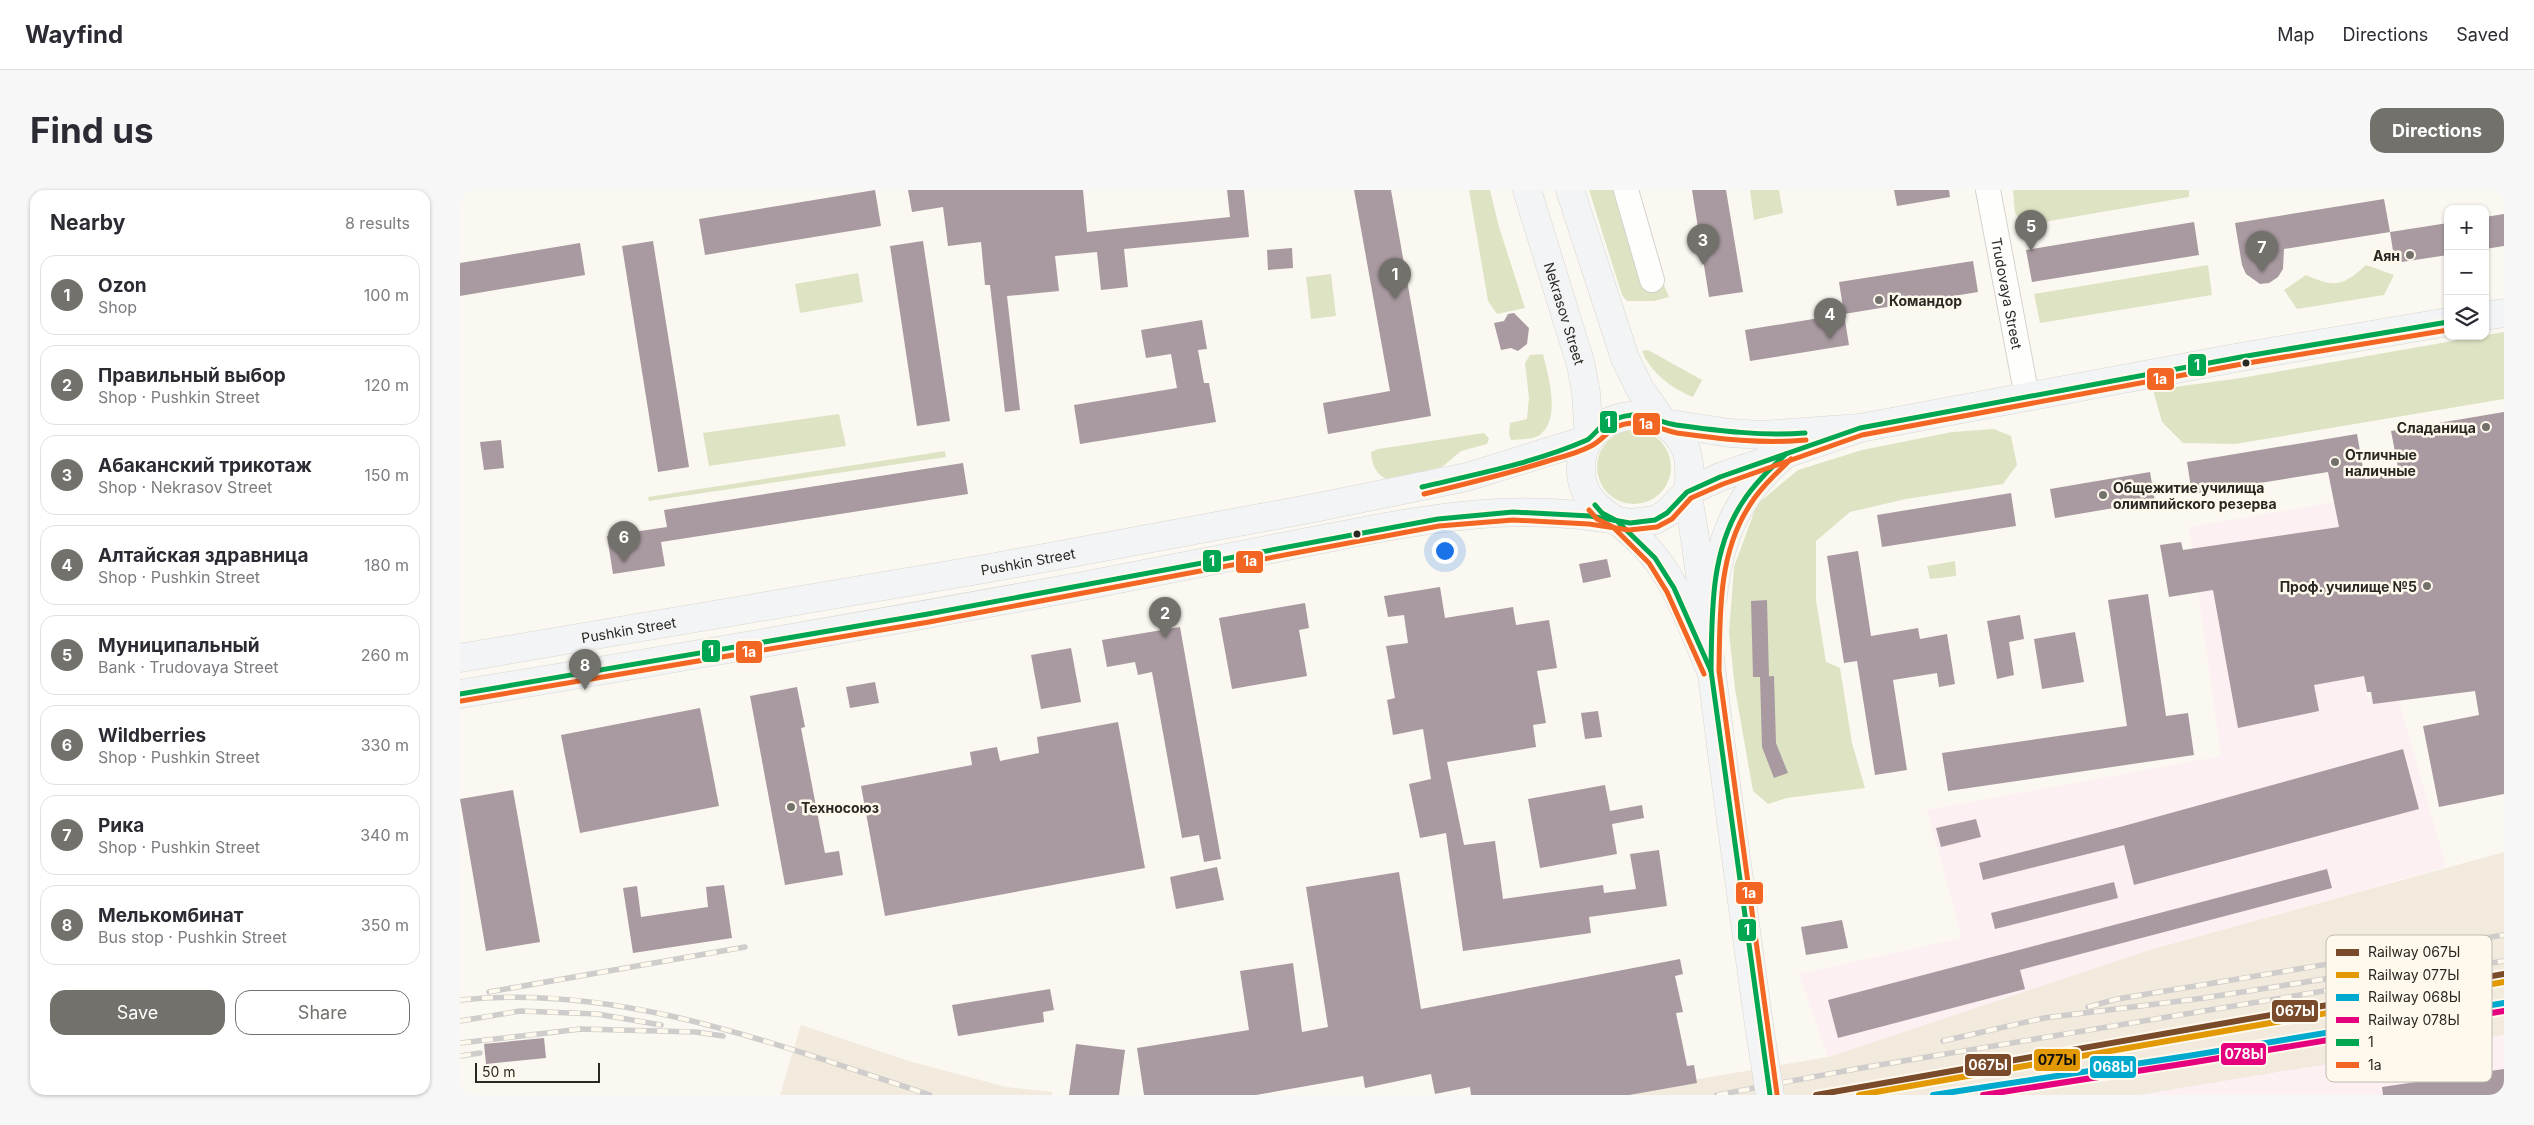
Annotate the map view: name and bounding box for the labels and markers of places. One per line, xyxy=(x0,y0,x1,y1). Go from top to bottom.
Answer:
pin: 5 xyxy=(2015,210,2047,251)
pin: 3 xyxy=(1687,224,1719,265)
pin: 7 xyxy=(2246,231,2278,272)
place label: Аян xyxy=(2373,247,2400,264)
marker: Аян xyxy=(2404,249,2416,261)
pin: 1 xyxy=(1379,258,1411,299)
place label: Командор xyxy=(1889,292,1962,309)
marker: Командор xyxy=(1873,294,1885,306)
pin: 4 xyxy=(1814,298,1846,339)
unlabelled marker xyxy=(2241,358,2251,368)
place label: Сладаница xyxy=(2397,419,2476,436)
marker: Сладаница xyxy=(2480,421,2492,433)
place label: Отличные наличные xyxy=(2345,446,2417,479)
marker: Отличные наличные xyxy=(2329,456,2341,468)
place label: Общежитие училища олимпийского резерва xyxy=(2113,479,2277,512)
marker: Общежитие училища олимпийского резерва xyxy=(2097,489,2109,501)
pin: 6 xyxy=(608,521,640,562)
unlabelled marker xyxy=(1352,529,1362,539)
place label: Проф. училище №5 xyxy=(2280,578,2417,595)
marker: Проф. училище №5 xyxy=(2421,580,2433,592)
pin: 2 xyxy=(1149,597,1181,638)
pin: 8 xyxy=(569,649,601,690)
place label: Техносоюз xyxy=(801,799,879,816)
marker: Техносоюз xyxy=(785,801,797,813)

